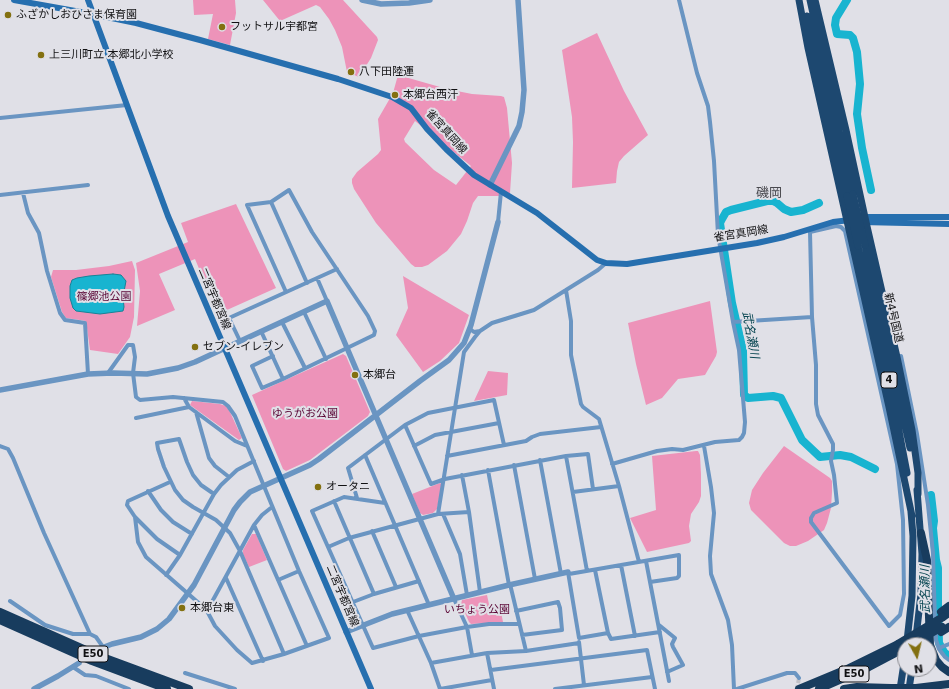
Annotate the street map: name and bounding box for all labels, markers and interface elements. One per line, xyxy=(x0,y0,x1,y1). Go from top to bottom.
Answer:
place label: ふざかしおひさま保育園 xyxy=(16,8,137,22)
marker: ふざかしおひさま保育園 xyxy=(3,10,13,20)
place label: フットサル宇都宮 xyxy=(230,20,318,34)
marker: フットサル宇都宮 xyxy=(217,22,227,32)
place label: 上三川町立 本郷北小学校 xyxy=(49,48,173,62)
marker: 上三川町立 本郷北小学校 xyxy=(36,50,46,60)
place label: 八下田陸運 xyxy=(359,65,414,79)
marker: 八下田陸運 xyxy=(346,67,356,77)
place label: 本郷台西汗 xyxy=(403,88,458,102)
marker: 本郷台西汗 xyxy=(390,90,400,100)
street label: 雀宮真岡線 xyxy=(423,107,469,157)
district label: 磯岡 xyxy=(756,186,782,202)
street label: 雀宮真岡線 xyxy=(713,223,769,245)
street label: 二宮宇都宮線 xyxy=(195,266,233,332)
park label: 篠郷池公園 xyxy=(77,290,131,304)
street label: 新4号国道 xyxy=(881,292,905,344)
water label: 武名瀬川 xyxy=(739,310,761,360)
place label: セブン-イレブン xyxy=(203,340,284,354)
marker: セブン-イレブン xyxy=(190,342,200,352)
place label: 本郷台 xyxy=(363,368,396,382)
marker: 本郷台 xyxy=(350,370,360,380)
road number: 4 xyxy=(881,372,897,388)
park label: ゆうがお公園 xyxy=(272,407,338,421)
place label: オータニ xyxy=(326,480,370,494)
marker: オータニ xyxy=(313,482,323,492)
street label: 二宮宇都宮線 xyxy=(323,563,361,629)
water label: 武名瀬川 xyxy=(918,565,934,613)
place label: 本郷台東 xyxy=(190,601,234,615)
marker: 本郷台東 xyxy=(177,603,187,613)
park label: いちょう公園 xyxy=(444,603,510,617)
north arrow xyxy=(897,637,937,677)
road number: E50 xyxy=(78,646,108,662)
text: N xyxy=(913,661,924,675)
road number: E50 xyxy=(839,666,869,682)

